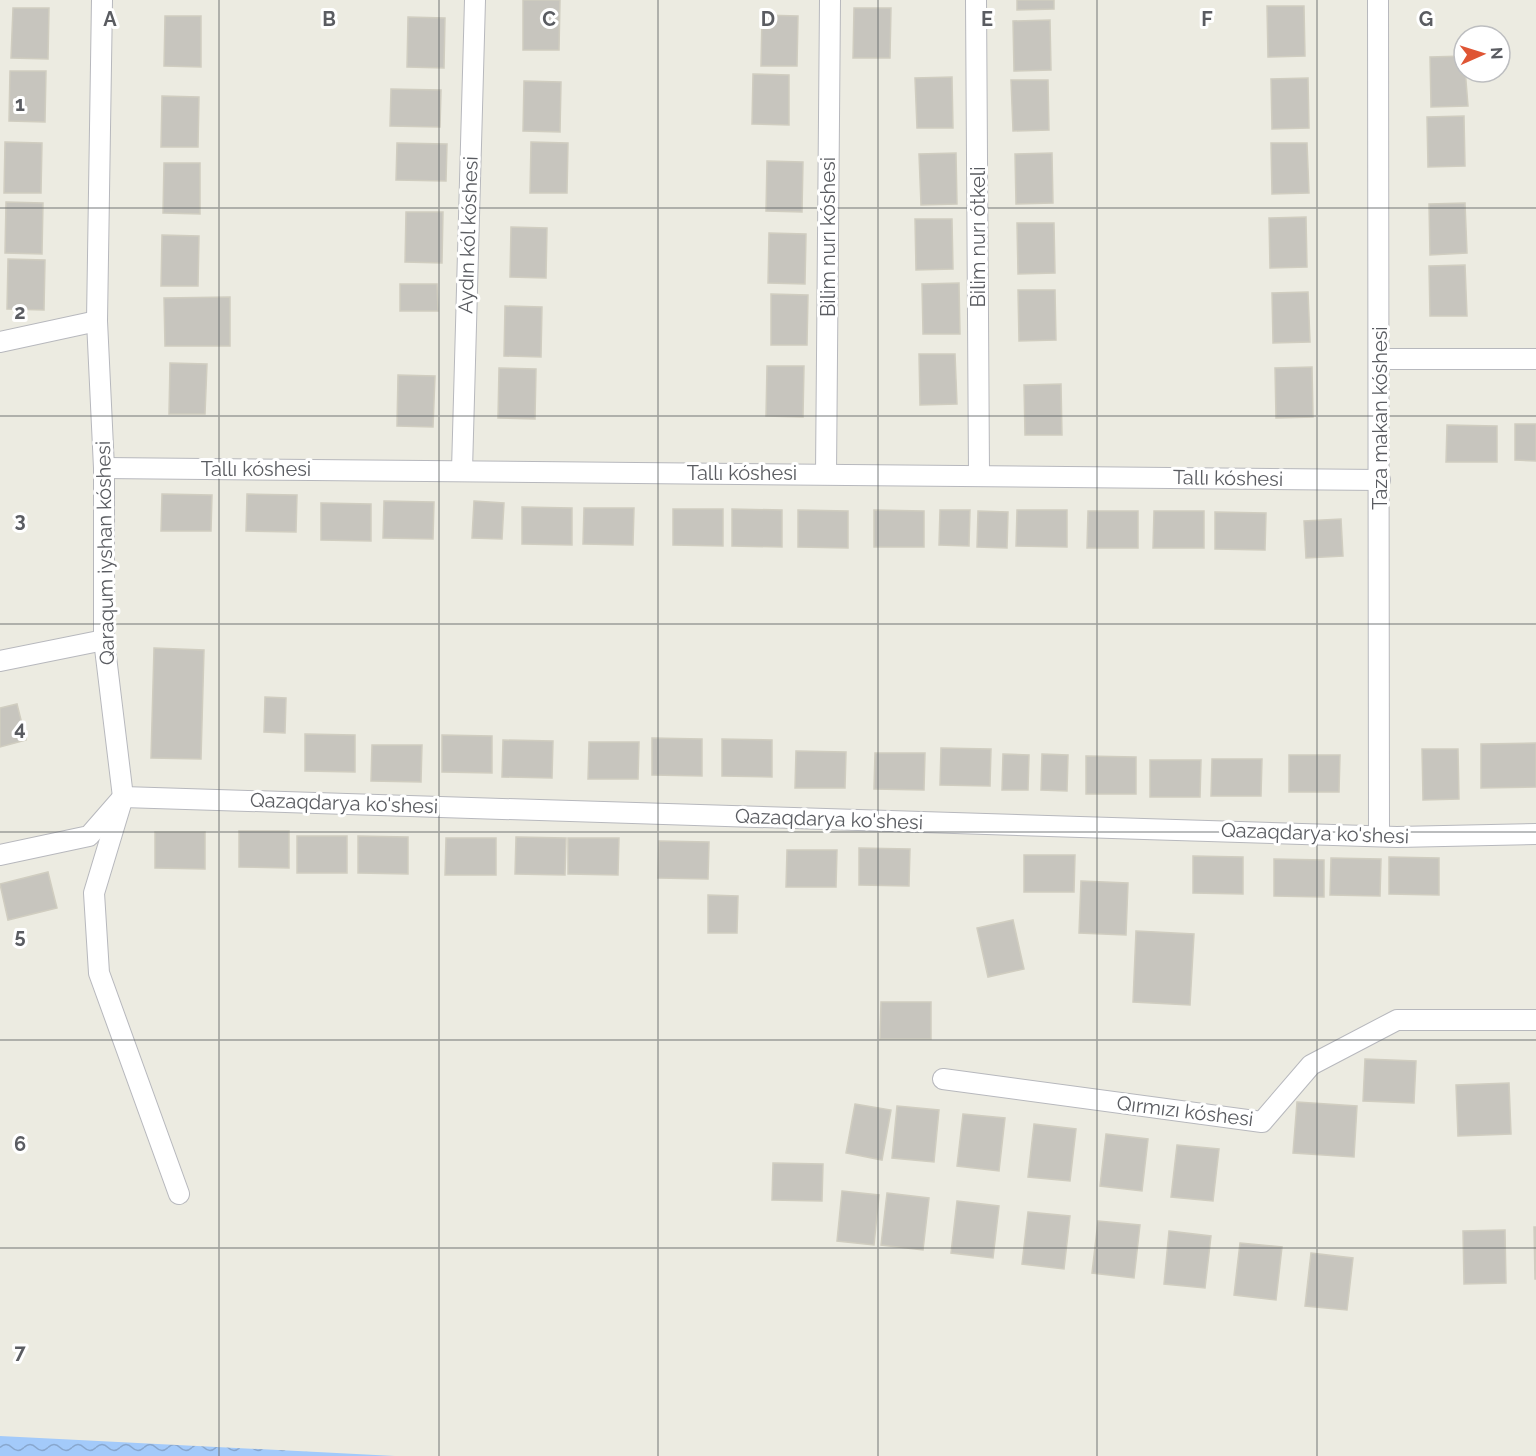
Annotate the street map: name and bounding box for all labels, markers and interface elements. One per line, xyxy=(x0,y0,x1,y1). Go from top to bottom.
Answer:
text: A xyxy=(103,7,117,31)
text: B xyxy=(322,7,336,31)
text: C xyxy=(542,7,556,31)
text: D xyxy=(761,7,775,31)
text: E xyxy=(981,7,993,31)
text: F xyxy=(1201,7,1213,31)
text: G xyxy=(1419,7,1433,31)
north arrow xyxy=(1452,24,1512,84)
text: N xyxy=(1487,47,1506,60)
text: 1 xyxy=(15,92,25,116)
street label: Aydın kól kóshesi xyxy=(453,156,483,314)
street label: Bilim nurı kóshesi xyxy=(816,157,840,317)
street label: Bilim nurı ótkeli xyxy=(966,166,990,308)
text: 2 xyxy=(14,300,26,324)
street label: Taza makan kóshesi xyxy=(1368,326,1392,510)
street label: Qaraqum iyshan kóshesi xyxy=(91,441,119,665)
street label: Tallı kóshesi xyxy=(201,457,311,481)
street label: Tallı kóshesi xyxy=(687,461,797,485)
street label: Tallı kóshesi xyxy=(1173,465,1283,491)
text: 3 xyxy=(14,508,26,532)
text: 4 xyxy=(14,716,26,740)
street label: Qazaqdarya ko'shesi xyxy=(249,788,439,818)
street label: Qazaqdarya ko'shesi xyxy=(734,804,924,834)
street label: Qazaqdarya ko'shesi xyxy=(1220,818,1410,848)
text: 5 xyxy=(14,924,26,948)
street label: Qırmızı kóshesi xyxy=(1115,1091,1255,1131)
text: 6 xyxy=(14,1132,26,1156)
text: 7 xyxy=(14,1340,26,1364)

